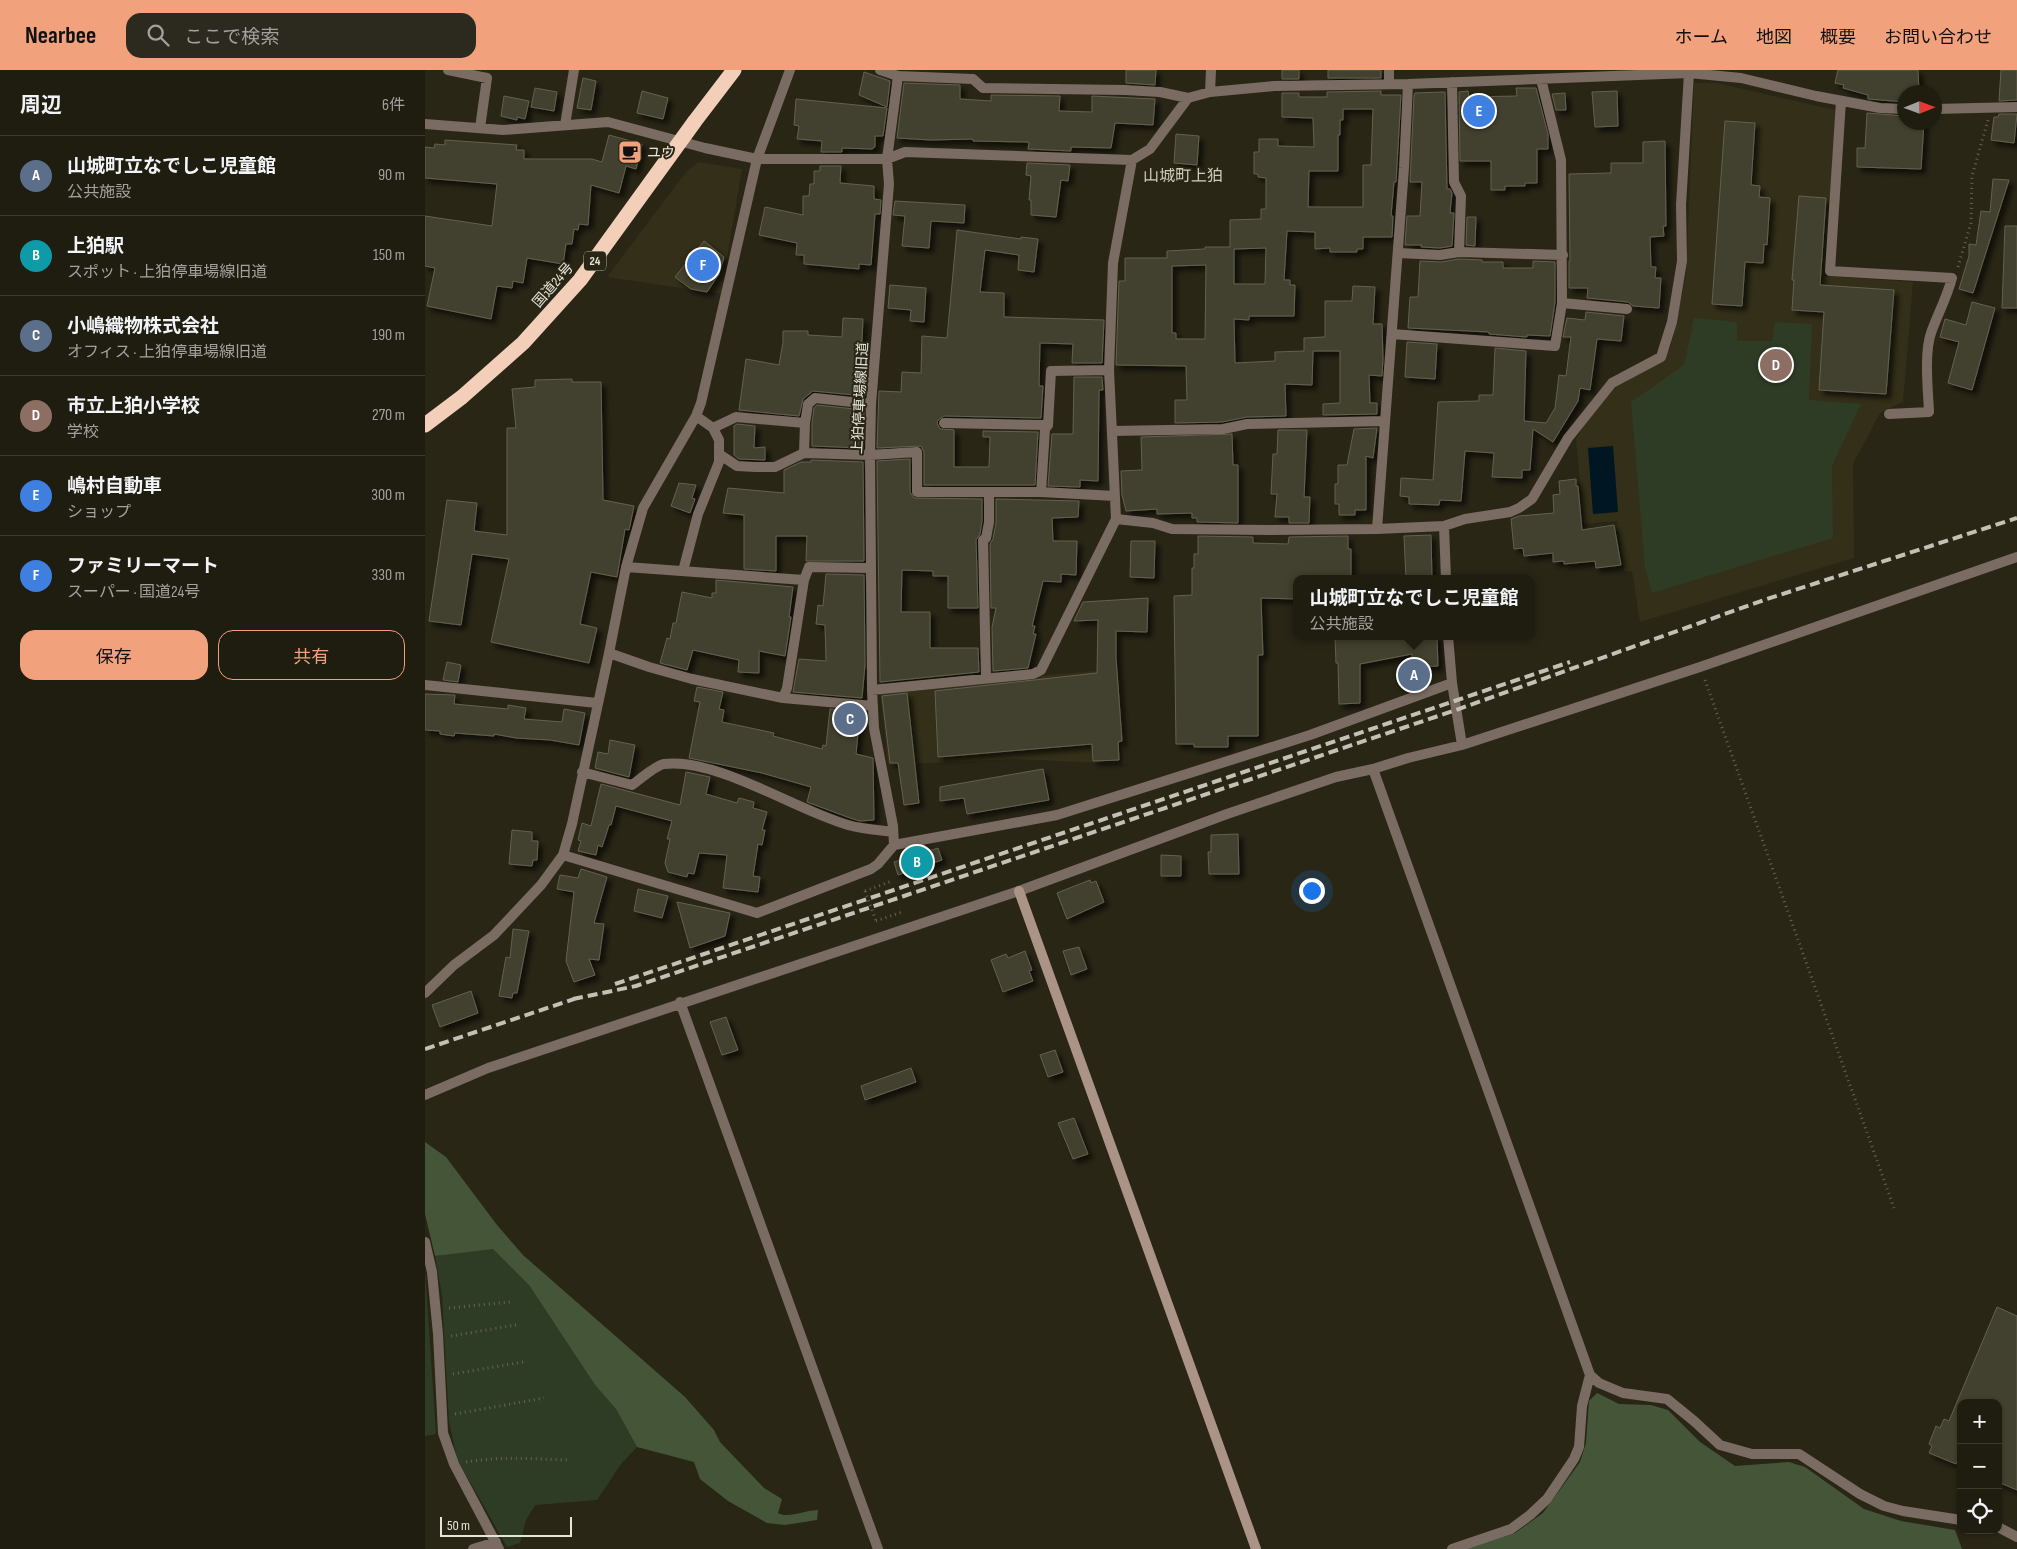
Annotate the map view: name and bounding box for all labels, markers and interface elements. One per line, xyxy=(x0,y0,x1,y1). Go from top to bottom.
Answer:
search box xyxy=(126,13,476,58)
text: Nearbee xyxy=(25,21,96,50)
icon: search xyxy=(144,21,172,49)
text: ここで検索 xyxy=(184,26,279,49)
text: ホーム xyxy=(1675,27,1728,48)
text: 地図 xyxy=(1756,27,1792,48)
text: 概要 xyxy=(1820,27,1856,48)
text: お問い合わせ xyxy=(1884,27,1992,48)
north arrow xyxy=(1897,85,1942,130)
pin: E xyxy=(1463,92,1495,130)
text: 周辺 xyxy=(20,93,62,118)
text: 6件 xyxy=(382,96,405,115)
cafe icon: ユウ xyxy=(617,139,643,165)
place label: ユウ xyxy=(647,144,675,161)
text: 山城町立なでしこ児童館 xyxy=(67,155,276,178)
text: A xyxy=(32,166,40,185)
text: 90 m xyxy=(378,166,405,185)
district label: 山城町上狛 xyxy=(1143,167,1223,186)
text: 公共施設 xyxy=(67,183,131,202)
text: 上狛駅 xyxy=(67,235,124,258)
text: B xyxy=(32,246,40,265)
text: 150 m xyxy=(373,246,405,265)
pin: F xyxy=(687,246,719,284)
road number: 24 xyxy=(584,252,606,270)
street label: 国道24号 xyxy=(529,259,577,311)
text: スポット · 上狛停車場線旧道 xyxy=(67,263,267,282)
text: 小嶋織物株式会社 xyxy=(67,315,219,338)
text: C xyxy=(32,326,40,345)
text: 190 m xyxy=(372,326,405,345)
street label: 上狛停車場線旧道 xyxy=(849,342,871,454)
text: オフィス · 上狛停車場線旧道 xyxy=(67,343,267,362)
pin: D xyxy=(1760,346,1792,384)
text: 市立上狛小学校 xyxy=(67,395,200,418)
text: D xyxy=(32,406,40,425)
text: 270 m xyxy=(372,406,405,425)
text: 学校 xyxy=(67,423,99,442)
text: 嶋村自動車 xyxy=(67,475,162,498)
text: E xyxy=(33,486,39,505)
text: 300 m xyxy=(371,486,405,505)
text: ショップ xyxy=(67,503,131,522)
text: ファミリーマート xyxy=(67,555,219,578)
text: F xyxy=(33,566,39,585)
text: 330 m xyxy=(372,566,405,585)
popup xyxy=(1293,575,1535,640)
text: スーパー · 国道24号 xyxy=(67,583,200,602)
text: 山城町立なでしこ児童館 xyxy=(1309,587,1519,610)
text: 公共施設 xyxy=(1309,615,1374,634)
button: 保存 xyxy=(20,630,208,680)
button: 共有 xyxy=(218,630,405,680)
pin: A xyxy=(1398,656,1430,694)
pin: C xyxy=(834,700,866,738)
pin: B xyxy=(901,843,933,881)
your location xyxy=(1299,878,1325,904)
map controls xyxy=(1957,1399,2002,1534)
button: + xyxy=(1957,1399,2002,1444)
button: − xyxy=(1957,1444,2002,1489)
button: locate xyxy=(1957,1489,2002,1534)
scale bar xyxy=(440,1514,573,1537)
text: 50 m xyxy=(447,1517,470,1534)

